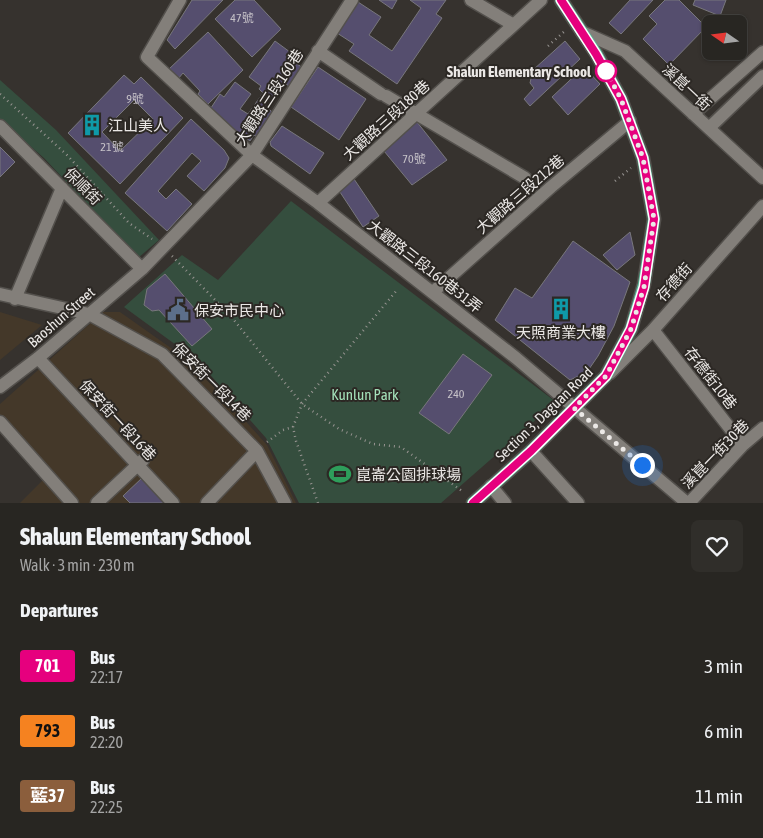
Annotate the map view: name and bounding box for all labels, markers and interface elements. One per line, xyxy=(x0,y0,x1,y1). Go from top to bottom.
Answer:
house number: 47號 xyxy=(230,11,254,25)
north arrow xyxy=(702,15,748,60)
map controls xyxy=(702,15,747,60)
street label: 大觀路三段160巷 xyxy=(232,46,306,148)
marker: Shalun Elementary School xyxy=(595,60,617,82)
street label: 溪崑一街 xyxy=(659,60,715,114)
place label: Shalun Elementary School xyxy=(447,63,592,80)
street label: 大觀路三段180巷 xyxy=(339,76,433,164)
house number: 9號 xyxy=(126,92,144,106)
building icon: 江山美人 xyxy=(79,112,105,138)
place label: 江山美人 xyxy=(108,117,168,134)
house number: 21號 xyxy=(100,140,124,154)
street label: 大觀路三段212巷 xyxy=(472,151,568,237)
house number: 70號 xyxy=(402,152,426,166)
street label: 保順街 xyxy=(61,164,105,208)
street label: 大觀路三段160巷31弄 xyxy=(365,216,485,316)
street label: 存德街 xyxy=(653,260,695,304)
street label: Baoshun Street xyxy=(24,283,98,351)
building icon: 天照商業大樓 xyxy=(548,296,574,322)
public building icon: 保安市民中心 xyxy=(165,297,191,323)
place label: 保安市民中心 xyxy=(194,302,284,319)
place label: 天照商業大樓 xyxy=(516,324,606,341)
street label: 保安街一段14巷 xyxy=(169,339,255,425)
street label: 存德街10巷 xyxy=(681,344,741,412)
street label: Section 3, Daguan Road xyxy=(492,363,596,465)
street label: 保安街一段16巷 xyxy=(76,376,160,464)
park label: Kunlun Park xyxy=(331,386,399,403)
house number: 240 xyxy=(448,387,465,401)
street label: 溪崑一街30巷 xyxy=(678,416,752,492)
your location xyxy=(630,453,655,478)
sports icon: 崑崙公園排球場 xyxy=(327,461,353,487)
place label: 崑崙公園排球場 xyxy=(356,466,461,483)
button: heart xyxy=(691,520,743,572)
text: Shalun Elementary School xyxy=(20,523,251,550)
text: Walk · 3 min · 230 m xyxy=(20,556,134,574)
text: Departures xyxy=(20,599,98,621)
text: Bus xyxy=(90,646,115,668)
text: 701 xyxy=(35,655,60,676)
text: 3 min xyxy=(704,655,743,677)
text: 22:17 xyxy=(90,668,123,686)
text: Bus xyxy=(90,711,115,733)
text: 793 xyxy=(35,720,60,741)
text: 6 min xyxy=(704,720,743,742)
text: 22:20 xyxy=(90,733,123,751)
text: Bus xyxy=(90,776,115,798)
text: 藍37 xyxy=(30,785,65,806)
text: 11 min xyxy=(695,785,743,807)
text: 22:25 xyxy=(90,798,123,816)

